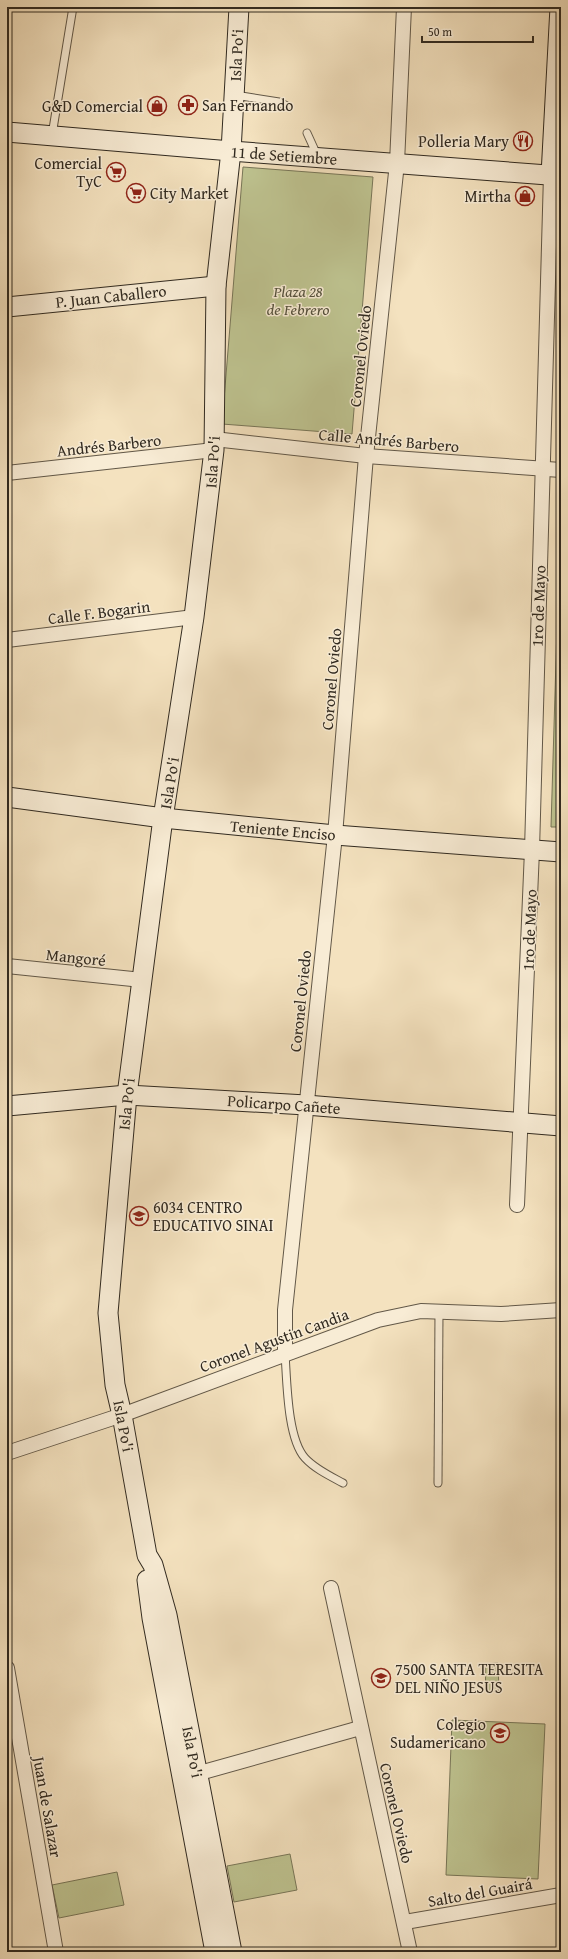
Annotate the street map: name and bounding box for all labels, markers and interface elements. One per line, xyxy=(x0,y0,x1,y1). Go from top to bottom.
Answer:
scale bar xyxy=(422,18,533,44)
text: 50 m xyxy=(428,23,452,40)
street label: Isla Po'i xyxy=(223,28,249,82)
place label: San Fernando xyxy=(202,93,293,117)
place label: G&D Comercial xyxy=(42,94,144,118)
pharmacy icon: San Fernando xyxy=(177,94,199,116)
shop icon: G&D Comercial xyxy=(146,95,168,117)
place label: Polleria Mary xyxy=(418,129,509,153)
restaurant icon: Polleria Mary xyxy=(512,130,534,152)
street label: 11 de Setiembre xyxy=(230,139,338,171)
place label: Comercial TyC xyxy=(35,151,103,193)
supermarket icon: Comercial TyC xyxy=(105,161,127,183)
place label: City Market xyxy=(150,181,229,205)
supermarket icon: City Market xyxy=(125,182,147,204)
place label: Mirtha xyxy=(465,184,511,208)
shop icon: Mirtha xyxy=(514,185,536,207)
street label: P. Juan Caballero xyxy=(54,278,168,314)
park label: Plaza 28 de Febrero xyxy=(267,279,329,321)
street label: Coronel Oviedo xyxy=(343,304,377,408)
street label: Calle Andrés Barbero xyxy=(318,422,460,458)
street label: Andrés Barbero xyxy=(56,428,162,462)
street label: Isla Po'i xyxy=(198,435,226,489)
street label: 1ro de Mayo xyxy=(525,565,551,647)
street label: Calle F. Bogarin xyxy=(47,594,151,630)
street label: Coronel Oviedo xyxy=(315,627,347,731)
street label: Isla Po'i xyxy=(153,755,185,811)
street label: Teniente Enciso xyxy=(229,813,337,847)
street label: 1ro de Mayo xyxy=(516,889,542,971)
street label: Mangoré xyxy=(45,942,107,972)
street label: Coronel Oviedo xyxy=(283,949,317,1053)
street label: Isla Po'i xyxy=(111,1076,141,1131)
street label: Policarpo Cañete xyxy=(227,1088,341,1120)
place label: 6034 CENTRO EDUCATIVO SINAI xyxy=(153,1195,273,1237)
school or university icon: 6034 CENTRO EDUCATIVO SINAI xyxy=(128,1205,150,1227)
street label: Coronel Agustin Candia xyxy=(196,1302,352,1378)
street label: Isla Po'i xyxy=(107,1398,141,1454)
place label: 7500 SANTA TERESITA DEL NIÑO JESUS xyxy=(395,1657,544,1699)
school or university icon: 7500 SANTA TERESITA DEL NIÑO JESUS xyxy=(370,1667,392,1689)
place label: Colegio Sudamericano xyxy=(390,1712,486,1754)
school or university icon: Colegio Sudamericano xyxy=(489,1722,511,1744)
street label: Isla Po'i xyxy=(176,1724,210,1780)
street label: Juan de Salazar xyxy=(27,1753,69,1860)
street label: Coronel Oviedo xyxy=(374,1760,420,1866)
street label: Salto del Guairá xyxy=(426,1871,534,1913)

